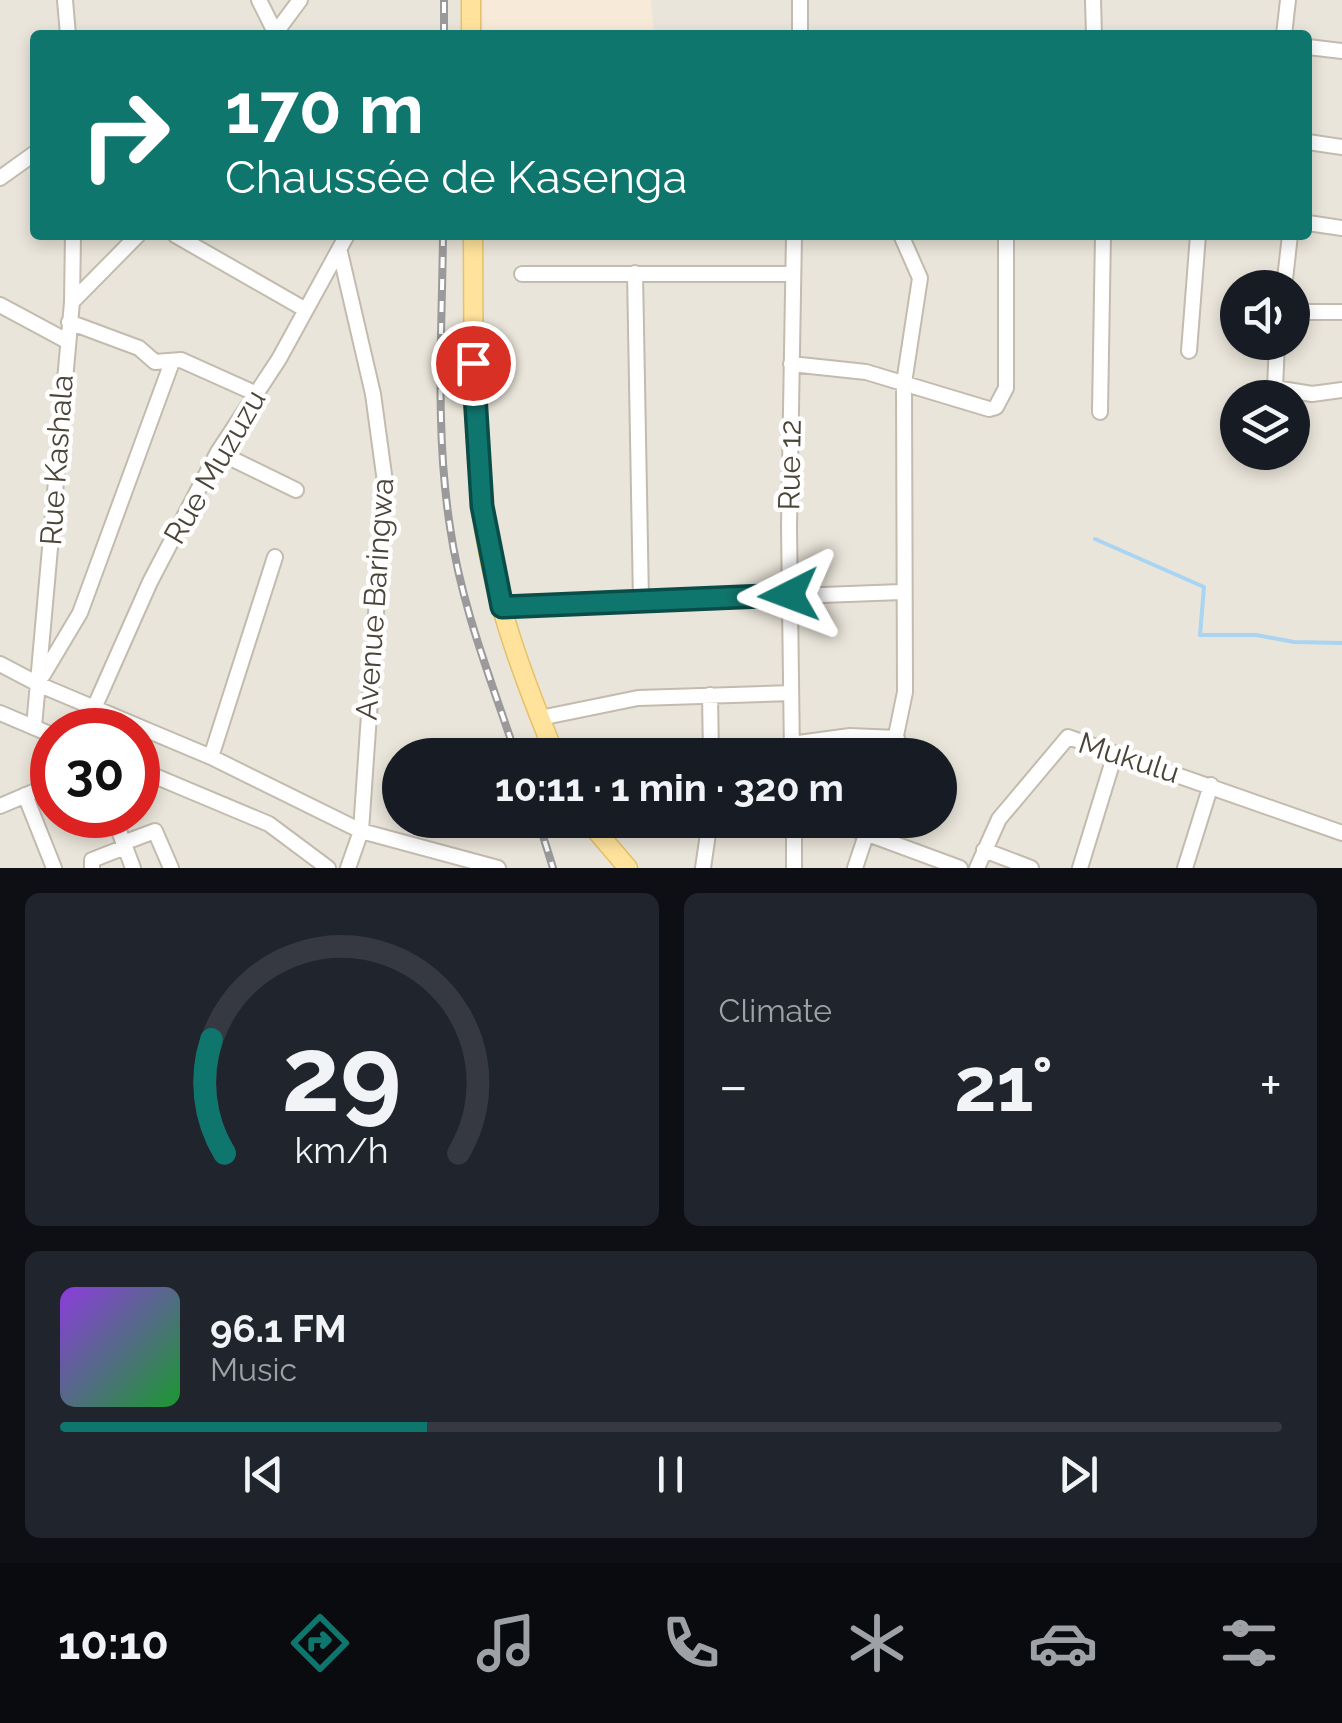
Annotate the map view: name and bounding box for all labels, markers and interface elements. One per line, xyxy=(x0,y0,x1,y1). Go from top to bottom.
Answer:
text: 170 m xyxy=(225,67,424,149)
icon: right xyxy=(60,70,190,200)
text: Chaussée de Kasenga xyxy=(225,151,687,204)
map controls xyxy=(1220,270,1310,470)
button: sound xyxy=(1220,270,1310,360)
pin xyxy=(431,321,516,406)
icon: arrive xyxy=(446,336,501,391)
street label: Rue Kashala xyxy=(33,373,80,546)
button: layers xyxy=(1220,380,1310,470)
street label: Rue Muzuzu xyxy=(156,384,273,550)
street label: Rue 12 xyxy=(771,419,808,511)
street label: Avenue Baringwa xyxy=(349,477,400,721)
position arrow xyxy=(737,543,841,647)
speed limit sign: 30 xyxy=(30,708,160,838)
street label: Mukulu xyxy=(1074,725,1184,790)
text: 10:11 · 1 min · 320 m xyxy=(495,765,844,810)
text: Climate xyxy=(719,992,832,1029)
text: 29 xyxy=(282,1013,402,1135)
text: 21° xyxy=(954,1040,1053,1129)
text: − xyxy=(719,1053,748,1118)
text: + xyxy=(1259,1053,1282,1118)
text: km/h xyxy=(295,1129,389,1171)
text: 96.1 FM xyxy=(210,1306,347,1351)
text: Music xyxy=(210,1351,297,1388)
icon: previous xyxy=(236,1447,291,1502)
icon: pause xyxy=(643,1447,698,1502)
icon: next xyxy=(1051,1447,1106,1502)
icon: directions xyxy=(285,1608,355,1678)
icon: music xyxy=(471,1608,541,1678)
icon: phone xyxy=(656,1608,726,1678)
icon: climate xyxy=(842,1608,912,1678)
icon: car xyxy=(1028,1608,1098,1678)
icon: filters xyxy=(1214,1608,1284,1678)
text: 10:10 xyxy=(58,1617,169,1670)

